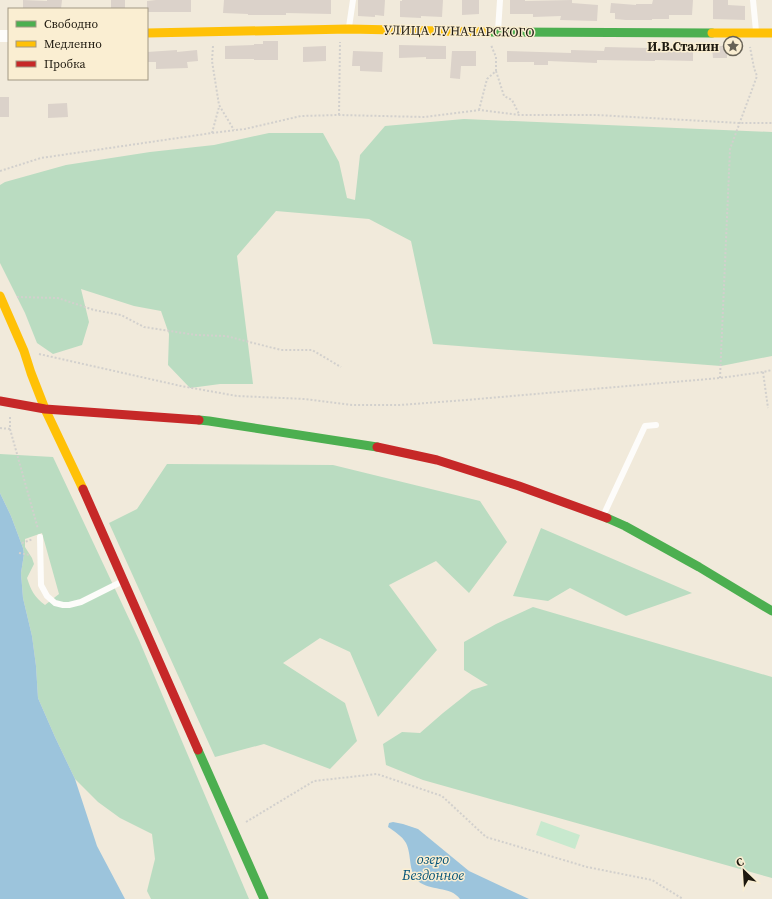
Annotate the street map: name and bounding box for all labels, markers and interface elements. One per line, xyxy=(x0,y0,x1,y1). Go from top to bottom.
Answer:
legend xyxy=(8,8,148,80)
text: Свободно xyxy=(44,16,99,32)
street label: УЛИЦА ЛУНАЧАРСКОГО xyxy=(383,21,535,41)
place icon: И.В.Сталин xyxy=(722,35,744,57)
text: Медленно xyxy=(44,36,102,52)
place label: И.В.Сталин xyxy=(647,38,720,55)
text: Пробка xyxy=(44,56,87,72)
water label: озеро Бездонное xyxy=(401,849,464,885)
north arrow xyxy=(724,851,764,891)
text: С xyxy=(734,854,746,871)

